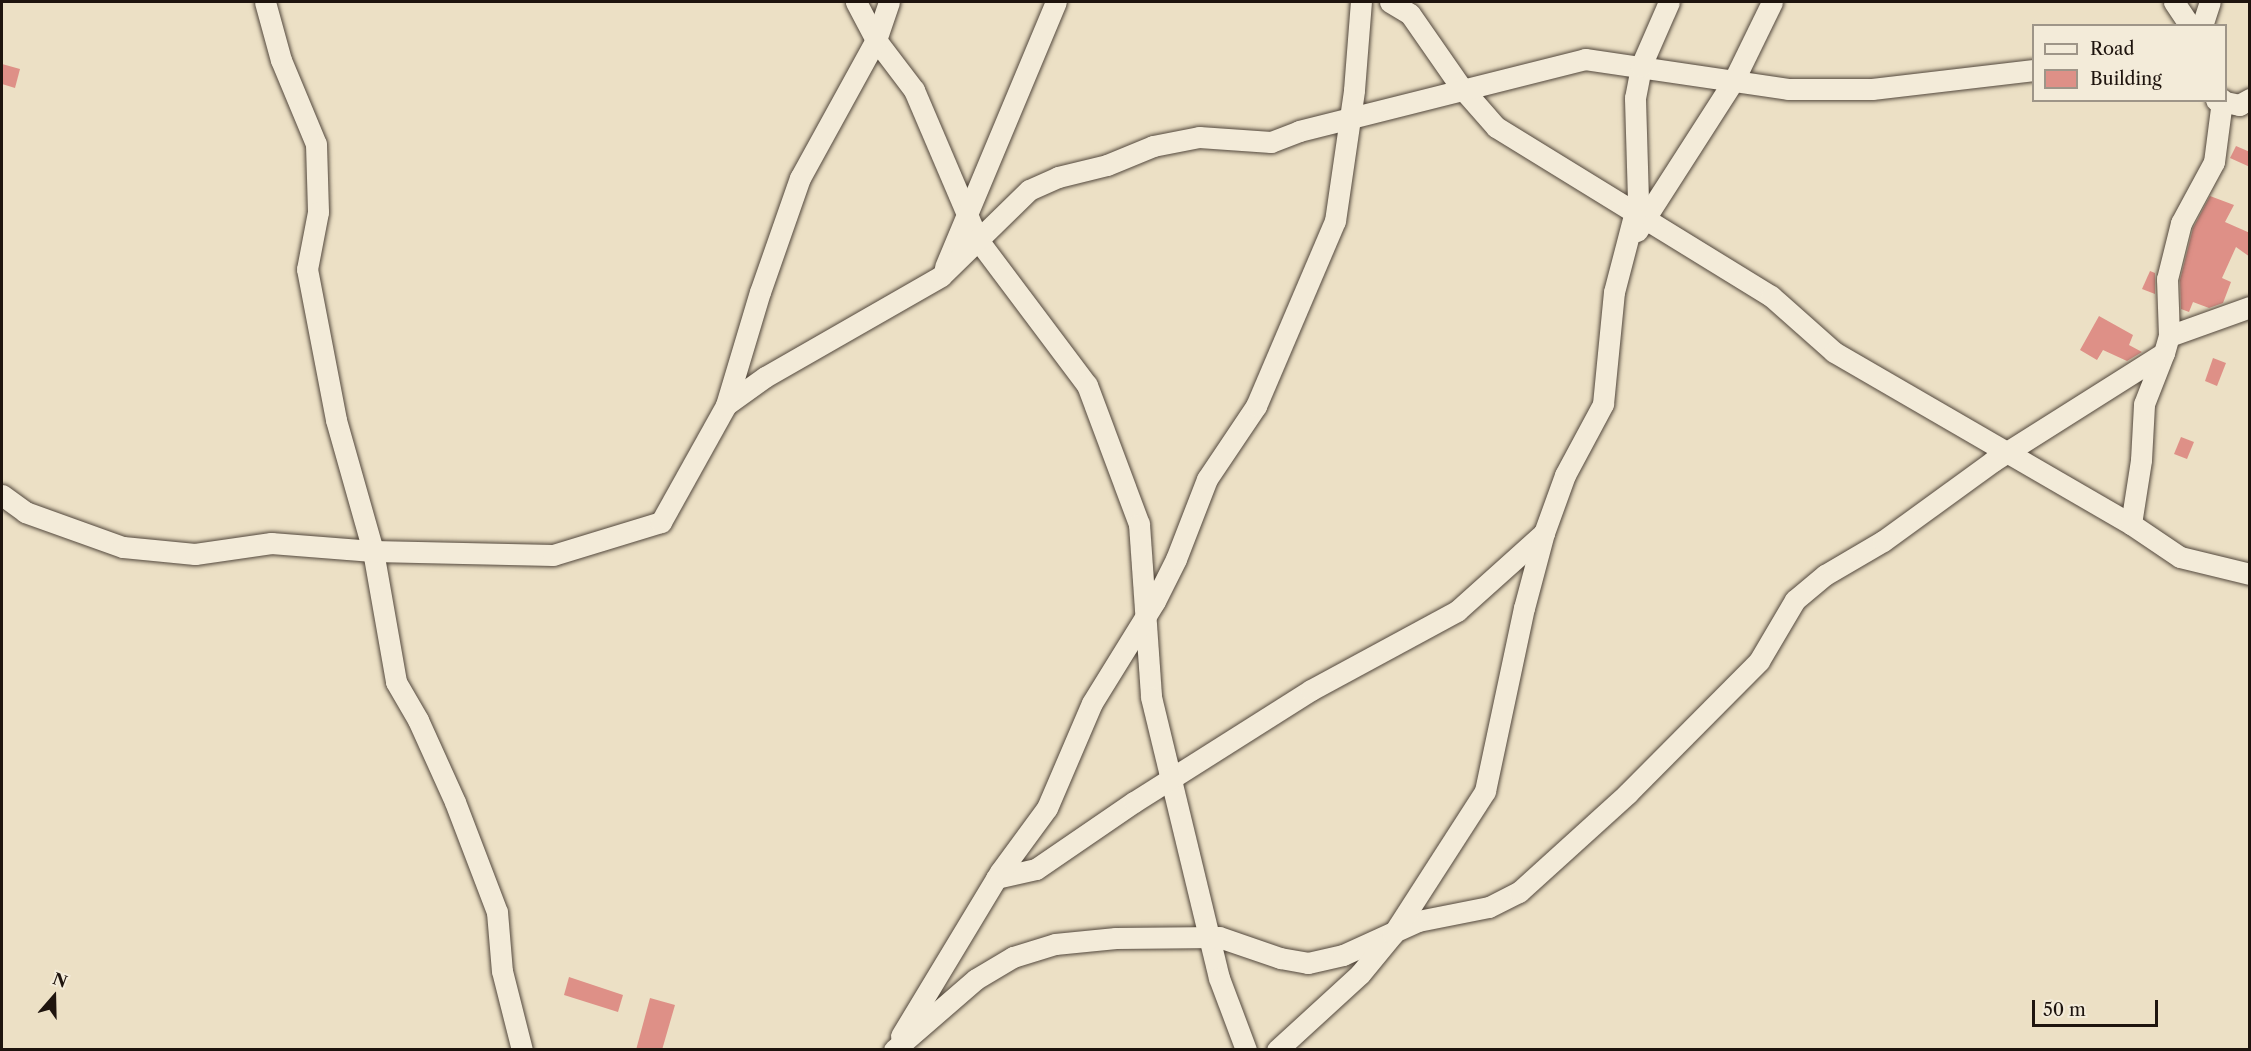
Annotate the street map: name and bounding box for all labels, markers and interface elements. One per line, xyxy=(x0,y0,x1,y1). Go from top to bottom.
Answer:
legend xyxy=(2032,24,2227,102)
text: Road xyxy=(2090,38,2135,60)
text: Building xyxy=(2090,68,2162,90)
north arrow xyxy=(24,967,84,1027)
text: N xyxy=(50,968,70,992)
scale bar xyxy=(2035,988,2161,1026)
text: 50 m xyxy=(2043,999,2086,1021)

